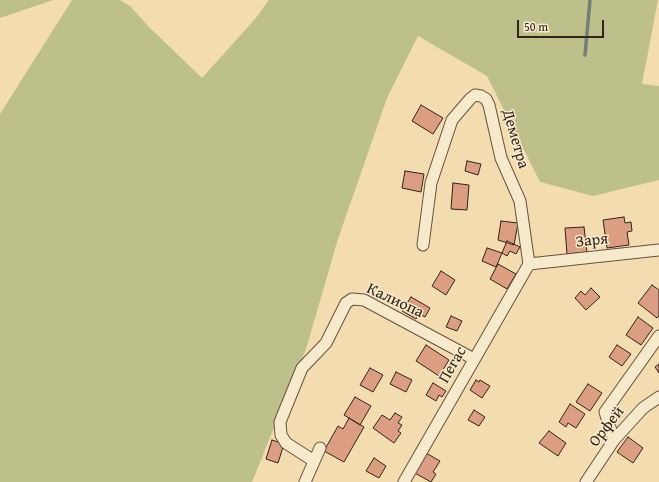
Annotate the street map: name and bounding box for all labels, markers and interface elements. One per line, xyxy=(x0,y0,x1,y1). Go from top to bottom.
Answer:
scale bar xyxy=(519,12,606,38)
text: 50 m xyxy=(524,18,548,35)
street label: Деметра xyxy=(497,107,533,171)
street label: Заря xyxy=(575,230,609,252)
street label: Калиопа xyxy=(363,280,427,322)
street label: Пегас xyxy=(435,343,471,387)
street label: Орфей xyxy=(585,403,629,451)

